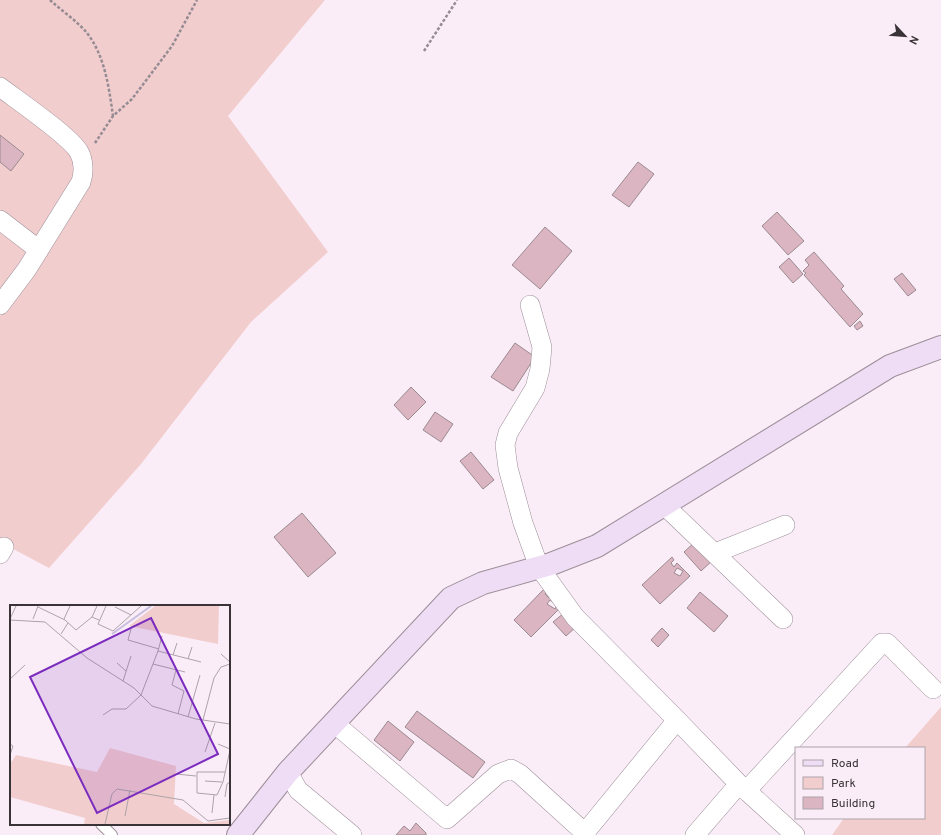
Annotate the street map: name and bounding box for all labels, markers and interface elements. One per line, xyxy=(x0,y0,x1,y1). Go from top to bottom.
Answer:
north arrow xyxy=(885,16,925,56)
text: N xyxy=(905,33,921,47)
inset map xyxy=(10,605,230,825)
legend xyxy=(795,747,925,819)
text: Road xyxy=(831,756,859,772)
text: Park xyxy=(831,776,856,792)
text: Building xyxy=(831,796,875,812)

